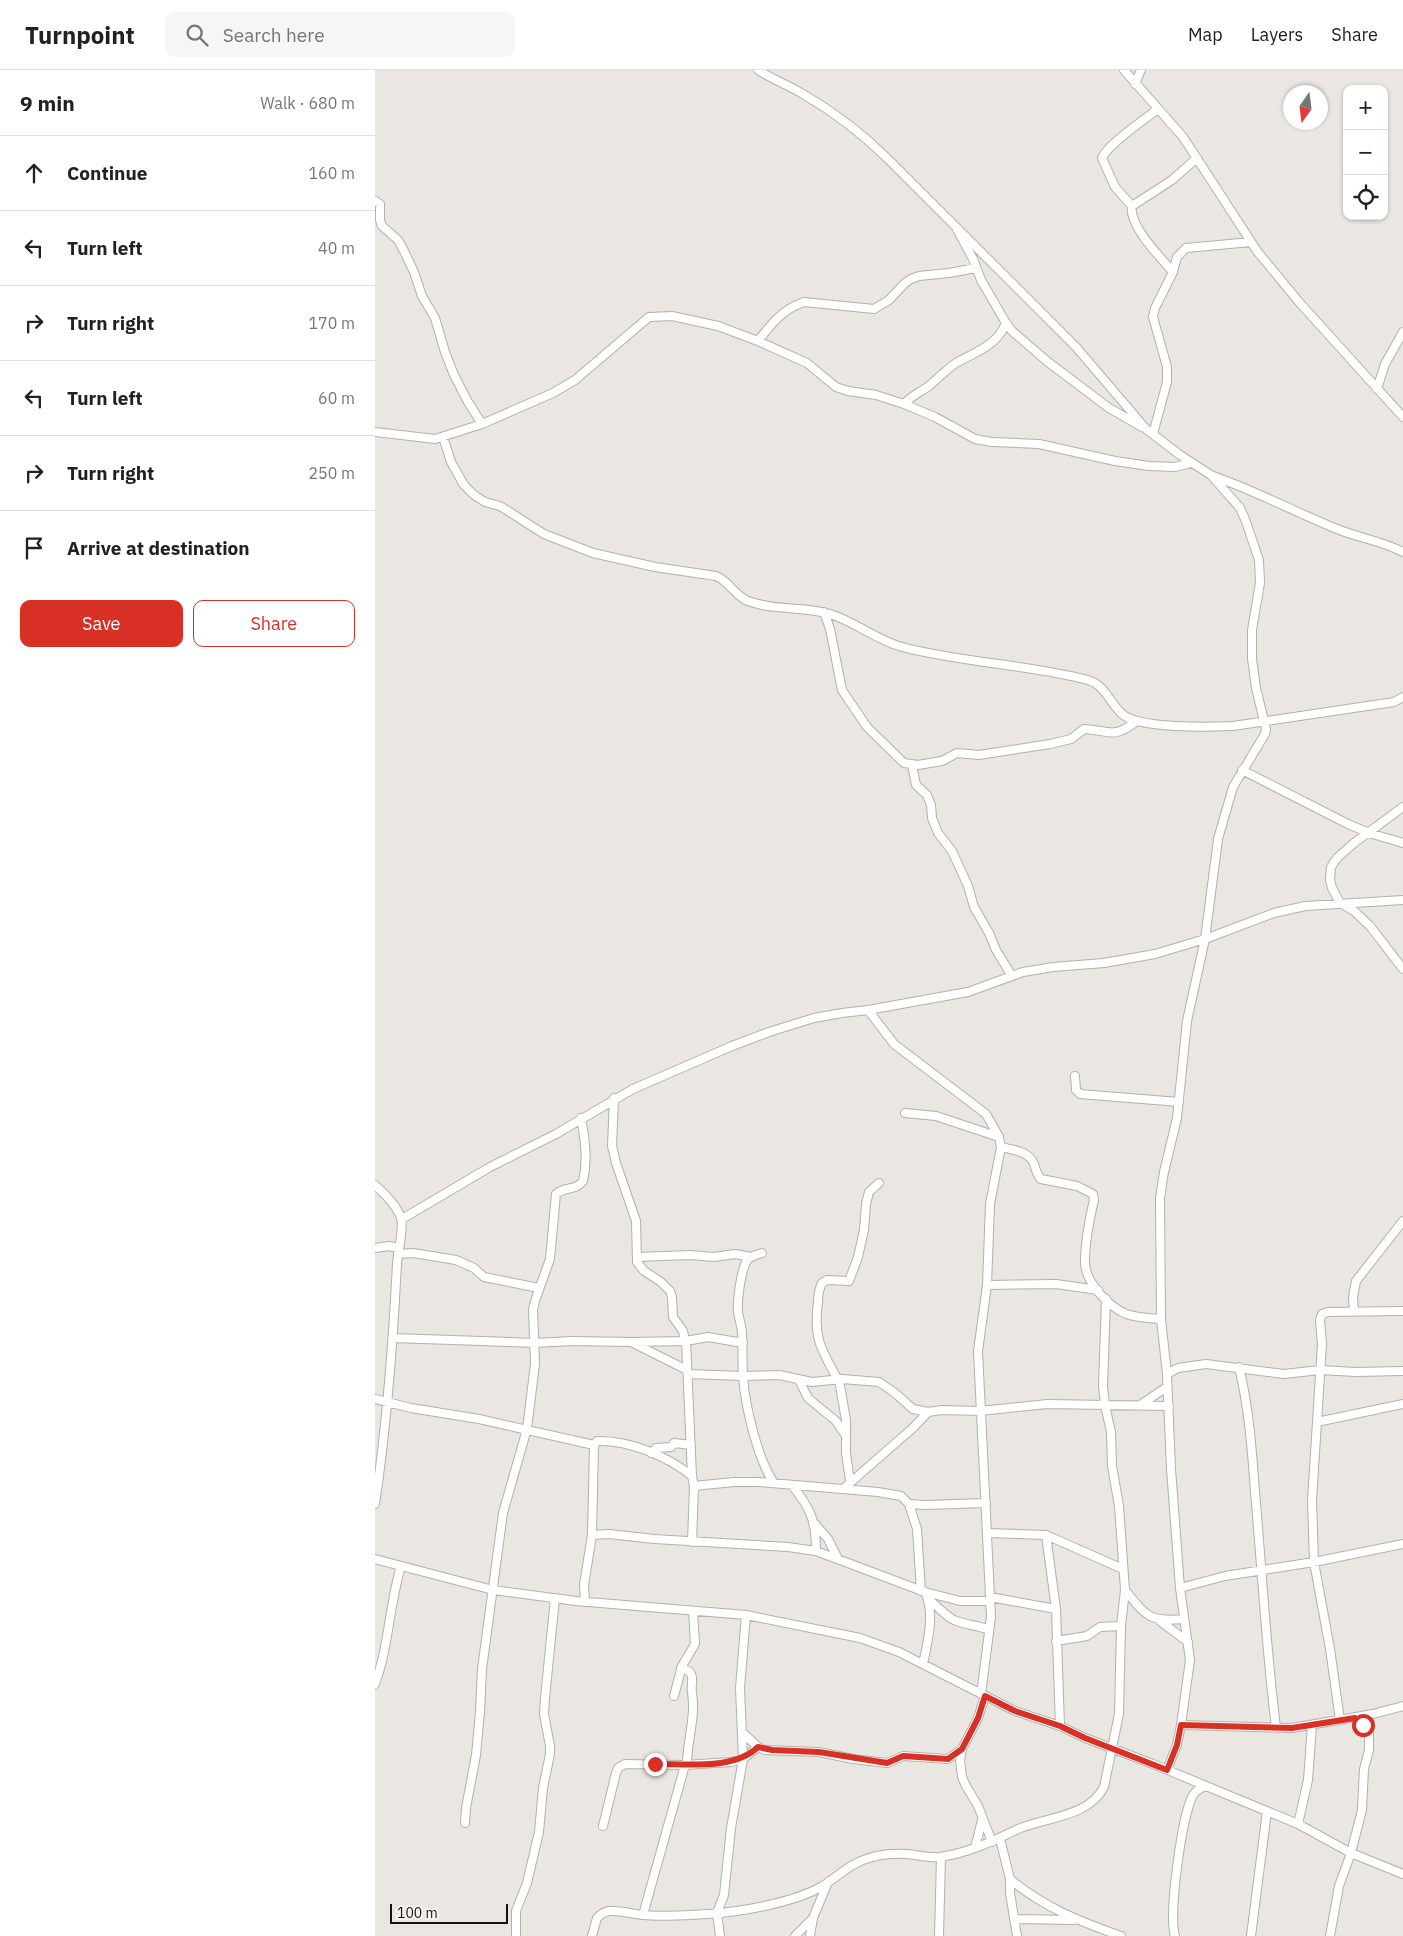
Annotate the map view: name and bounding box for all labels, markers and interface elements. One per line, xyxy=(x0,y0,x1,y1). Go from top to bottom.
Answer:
search box xyxy=(165,12,515,57)
text: Turnpoint xyxy=(25,19,135,51)
icon: search xyxy=(183,21,211,49)
text: Search here xyxy=(223,23,325,47)
text: Map xyxy=(1188,23,1223,46)
text: Layers xyxy=(1251,23,1303,46)
text: Share xyxy=(1331,23,1378,46)
north arrow xyxy=(1283,85,1328,130)
map controls xyxy=(1343,85,1388,220)
button: + xyxy=(1343,85,1388,130)
text: 9 min xyxy=(20,89,75,117)
text: Walk · 680 m xyxy=(260,93,355,113)
button: − xyxy=(1343,130,1388,175)
icon: ahead xyxy=(20,159,48,187)
text: Continue xyxy=(67,161,147,185)
text: 160 m xyxy=(308,163,355,183)
button: locate xyxy=(1343,175,1388,220)
icon: left xyxy=(20,234,48,262)
text: Turn left xyxy=(67,236,143,260)
text: 40 m xyxy=(318,238,355,258)
icon: right xyxy=(20,309,48,337)
text: Turn right xyxy=(67,311,154,335)
text: 170 m xyxy=(308,313,355,333)
icon: left xyxy=(20,384,48,412)
text: Turn left xyxy=(67,386,143,410)
text: 60 m xyxy=(318,388,355,408)
icon: right xyxy=(20,459,48,487)
text: Turn right xyxy=(67,461,154,485)
text: 250 m xyxy=(308,463,355,483)
icon: arrive xyxy=(20,534,48,562)
text: Arrive at destination xyxy=(67,536,250,560)
button: Save xyxy=(20,600,183,647)
button: Share xyxy=(193,600,355,647)
route start xyxy=(1352,1714,1375,1737)
route end xyxy=(644,1753,667,1776)
scale bar xyxy=(390,1901,507,1924)
text: 100 m xyxy=(397,1904,438,1922)

